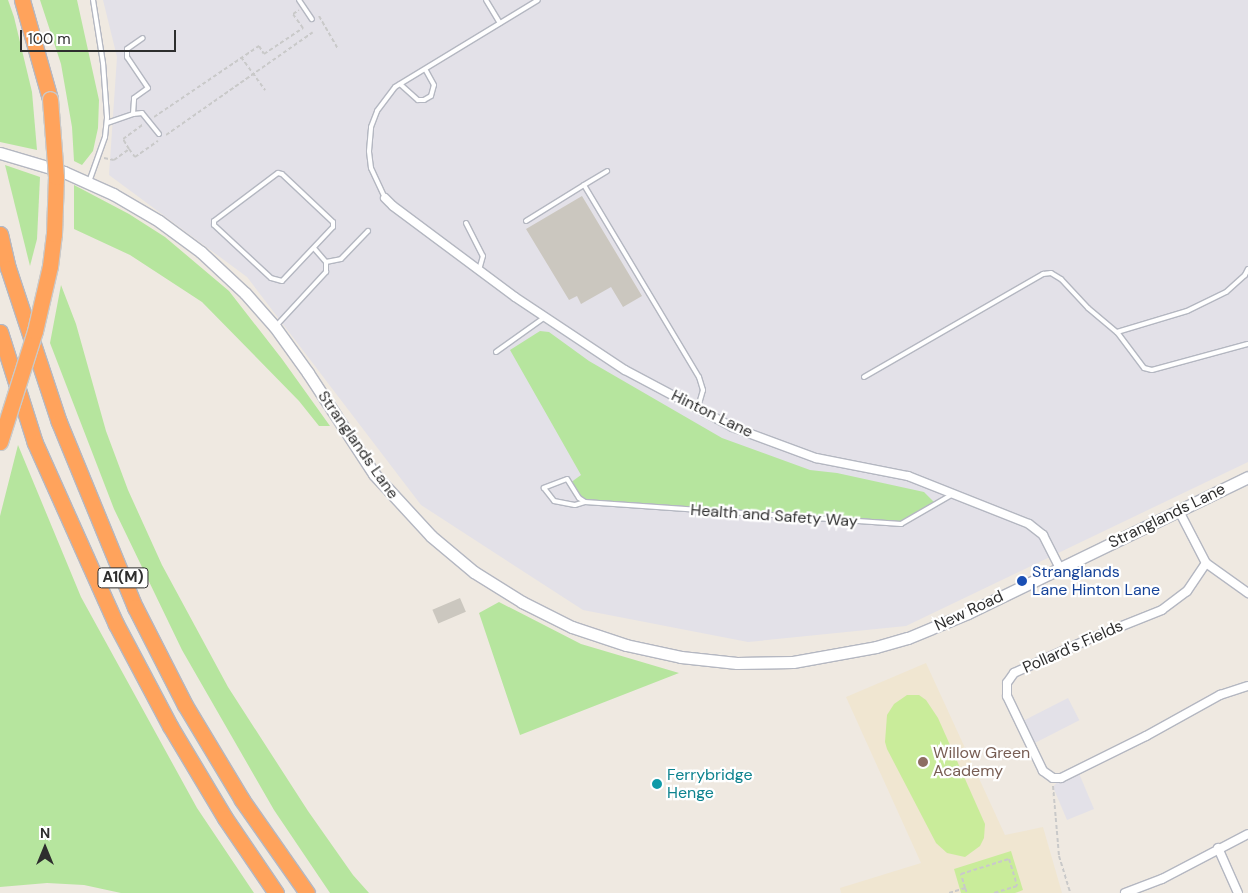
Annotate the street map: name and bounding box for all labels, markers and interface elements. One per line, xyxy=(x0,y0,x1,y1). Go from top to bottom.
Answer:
scale bar xyxy=(22,20,179,52)
text: 100 m xyxy=(28,29,71,49)
street label: Hinton Lane xyxy=(668,386,756,442)
street label: Stranglands Lane xyxy=(314,387,402,503)
street label: Stranglands Lane xyxy=(1106,479,1228,553)
street label: Health and Safety Way xyxy=(690,501,858,531)
place label: Stranglands Lane Hinton Lane xyxy=(1032,562,1160,600)
road number: A1(M) xyxy=(97,566,149,590)
marker: Stranglands Lane Hinton Lane xyxy=(1016,575,1028,587)
street label: New Road xyxy=(932,587,1006,635)
street label: Pollard's Fields xyxy=(1020,616,1126,678)
place label: Willow Green Academy xyxy=(933,743,1030,781)
marker: Willow Green Academy xyxy=(917,756,929,768)
place label: Ferrybridge Henge xyxy=(667,765,753,803)
marker: Ferrybridge Henge xyxy=(651,778,663,790)
north arrow xyxy=(20,823,70,873)
text: N xyxy=(40,824,50,842)

